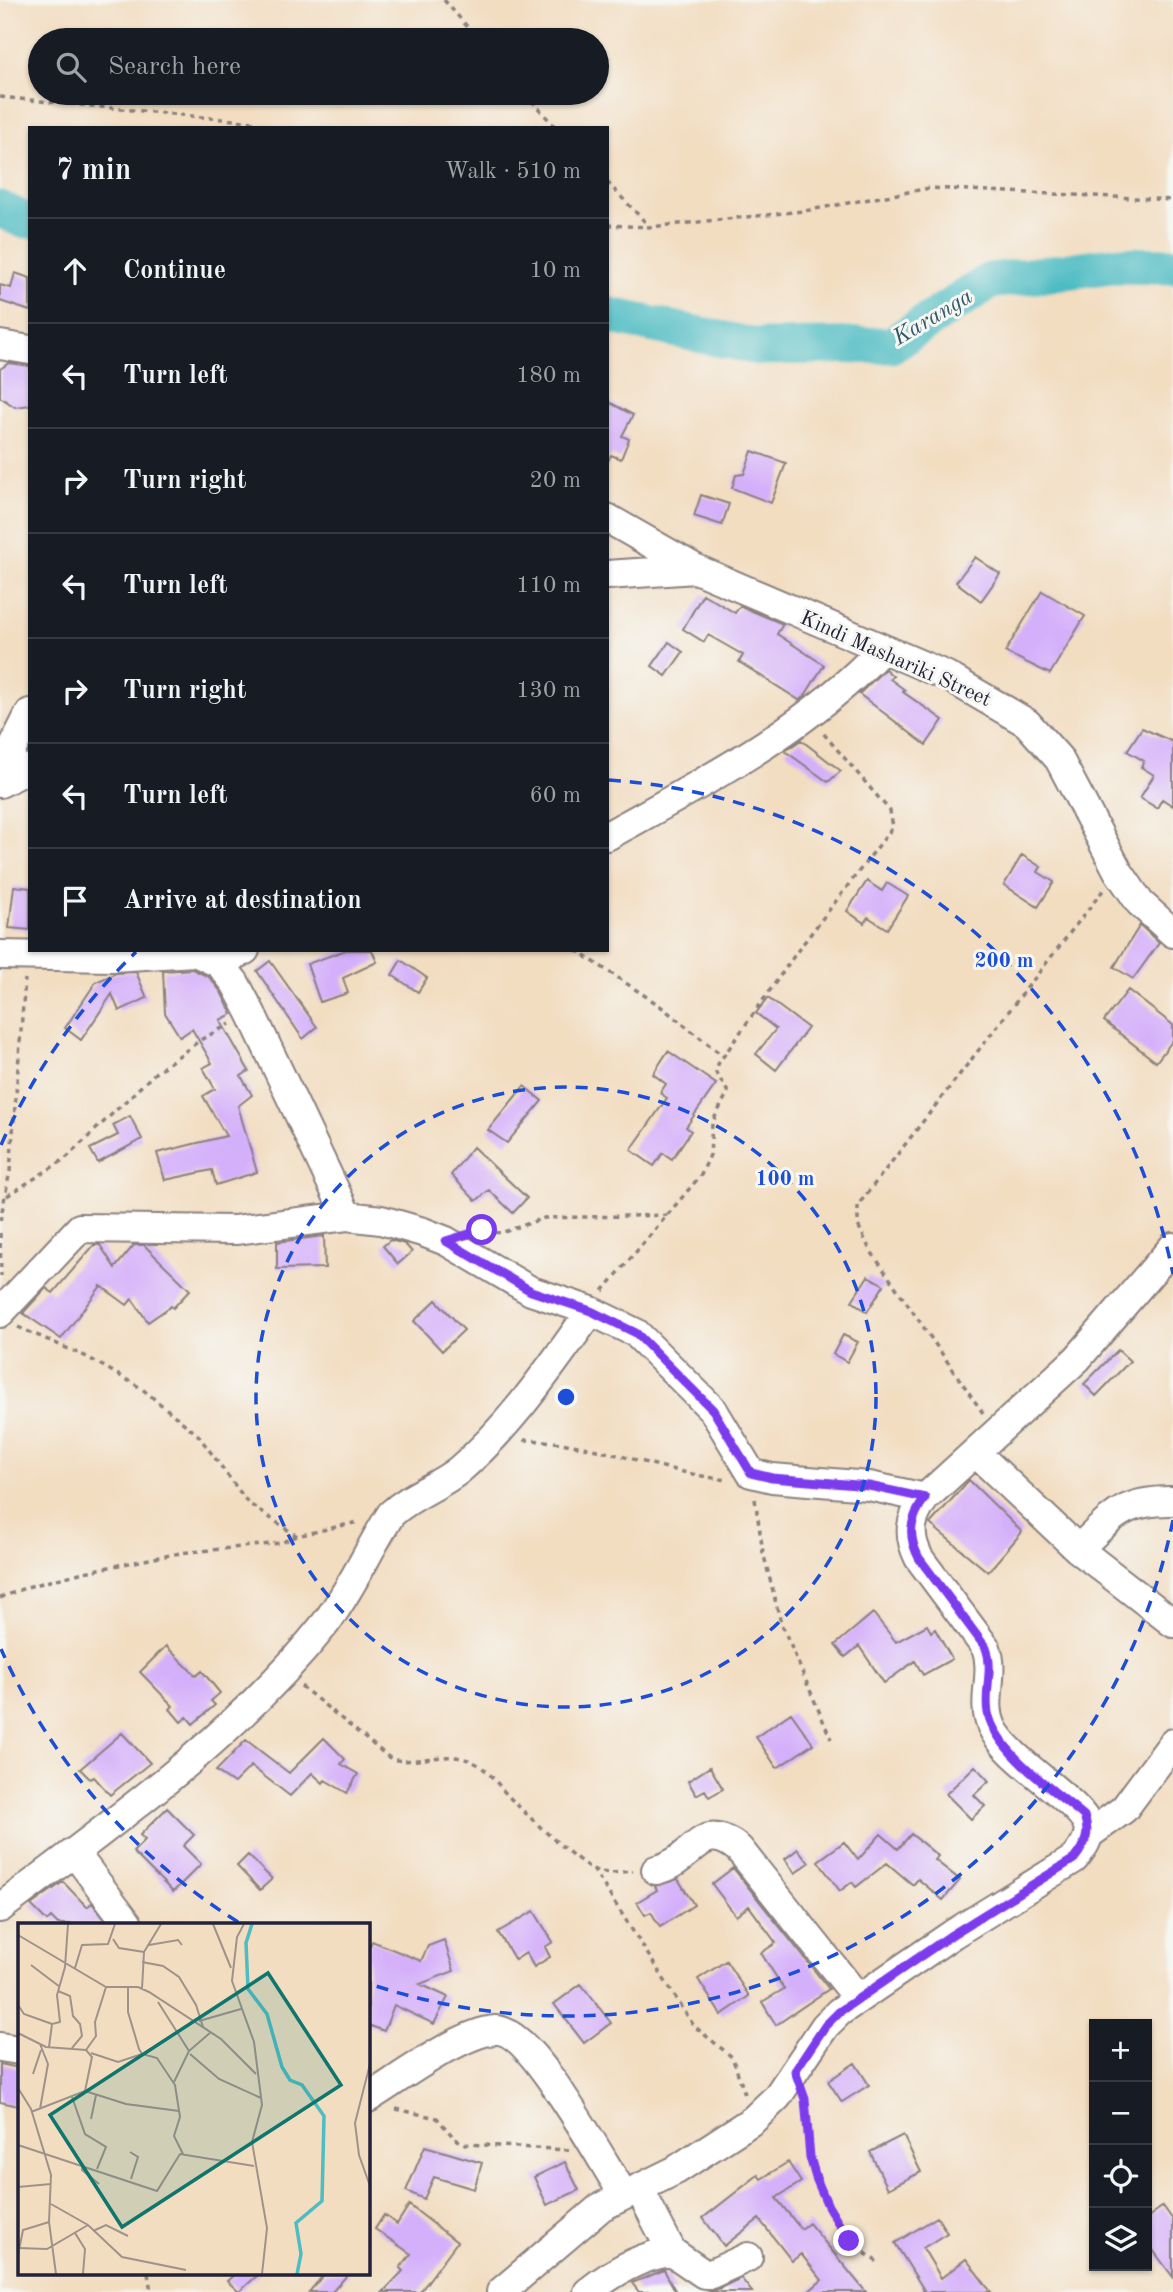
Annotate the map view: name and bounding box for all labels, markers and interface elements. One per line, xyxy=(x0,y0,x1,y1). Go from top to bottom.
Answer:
search box xyxy=(28,28,609,105)
icon: search xyxy=(52,48,90,86)
text: Search here xyxy=(108,54,241,80)
text: 7 min xyxy=(56,156,131,186)
text: Walk · 510 m xyxy=(445,160,581,183)
icon: ahead xyxy=(56,252,94,290)
text: Continue xyxy=(123,258,226,284)
text: 10 m xyxy=(530,259,581,282)
water label: Karanga xyxy=(888,285,977,351)
icon: left xyxy=(56,357,94,395)
text: Turn left xyxy=(123,363,228,389)
text: 180 m xyxy=(516,364,581,387)
icon: right xyxy=(56,462,94,500)
text: Turn right xyxy=(123,468,246,494)
text: 20 m xyxy=(530,469,581,492)
icon: left xyxy=(56,567,94,605)
text: Turn left xyxy=(123,573,228,599)
text: 110 m xyxy=(516,574,581,597)
street label: Kindi Mashariki Street xyxy=(797,608,994,711)
icon: right xyxy=(56,672,94,710)
text: Turn right xyxy=(123,678,246,704)
text: 130 m xyxy=(516,679,581,702)
icon: left xyxy=(56,777,94,815)
text: Turn left xyxy=(123,783,228,809)
text: 60 m xyxy=(530,784,581,807)
icon: arrive xyxy=(56,882,94,920)
text: Arrive at destination xyxy=(123,888,362,914)
text: 200 m xyxy=(974,951,1034,972)
text: 100 m xyxy=(755,1169,815,1190)
route start xyxy=(466,1214,497,1245)
centre of rings xyxy=(554,1385,578,1409)
inset map xyxy=(18,1923,369,2274)
map controls xyxy=(1089,2019,1152,2271)
button: + xyxy=(1089,2019,1152,2082)
button: − xyxy=(1089,2082,1152,2145)
button: locate xyxy=(1089,2145,1152,2208)
button: layers xyxy=(1089,2208,1152,2271)
route end xyxy=(833,2225,864,2256)

